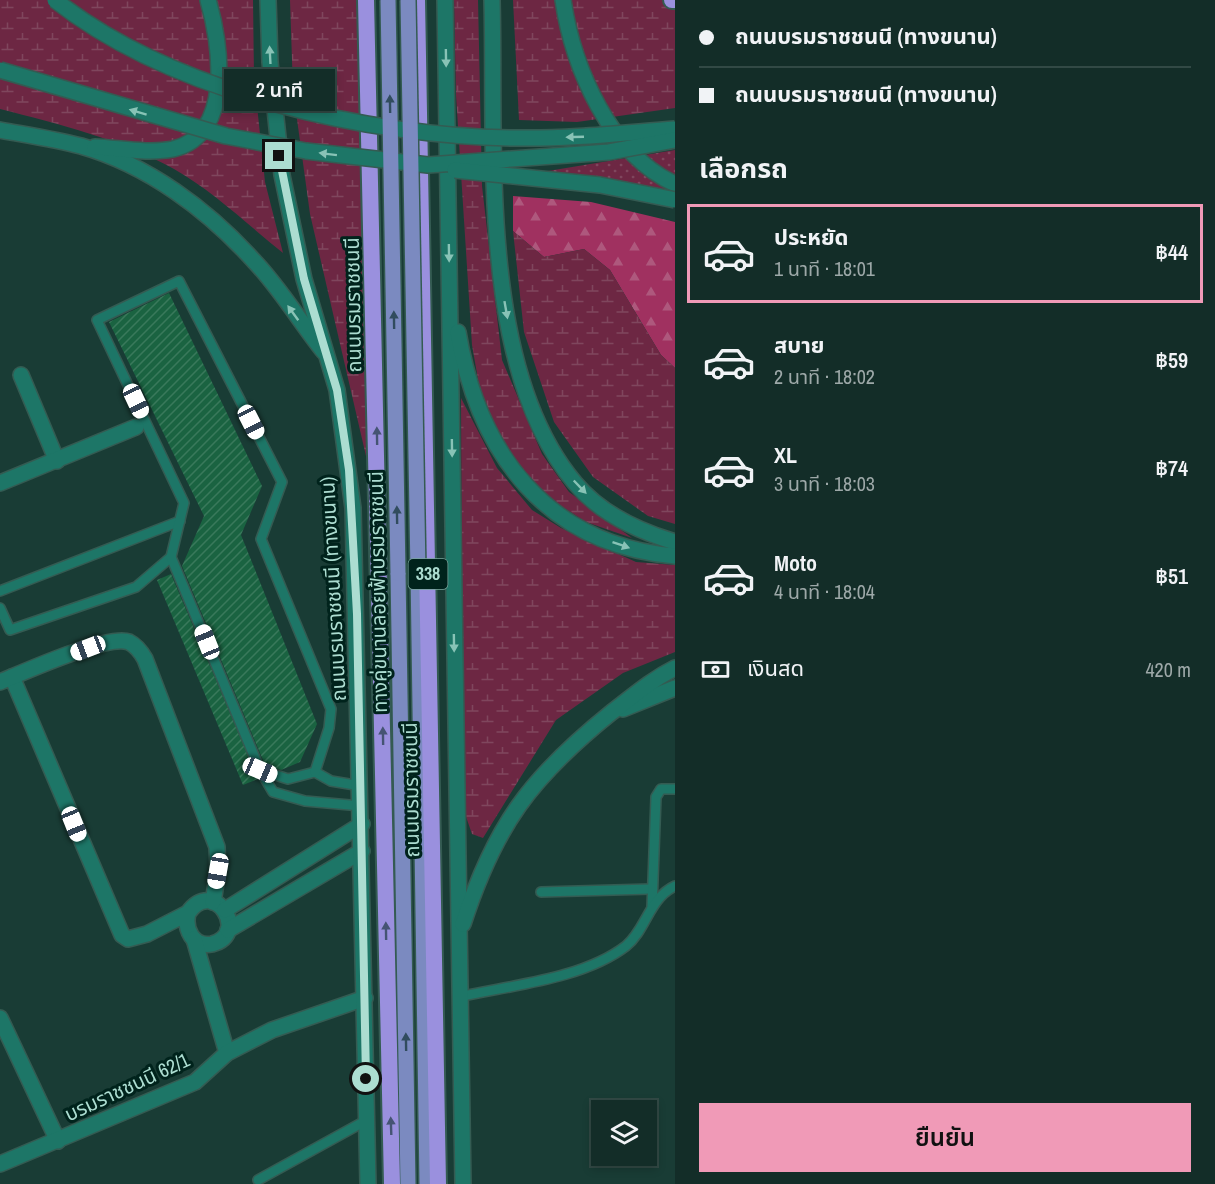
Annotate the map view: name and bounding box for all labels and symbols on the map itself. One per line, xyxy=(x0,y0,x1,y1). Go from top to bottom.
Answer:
one-way arrow xyxy=(265,46,275,65)
one-way arrow xyxy=(441,49,451,68)
callout: 2 นาที xyxy=(224,69,334,111)
one-way arrow xyxy=(385,94,395,113)
one-way arrow xyxy=(129,106,147,116)
one-way arrow xyxy=(565,132,584,141)
route end xyxy=(265,142,292,169)
one-way arrow xyxy=(318,149,337,158)
street label: ถนนบรมราชชนนี xyxy=(338,237,367,373)
one-way arrow xyxy=(444,244,454,263)
one-way arrow xyxy=(502,300,511,319)
one-way arrow xyxy=(287,305,299,321)
one-way arrow xyxy=(389,310,399,329)
car xyxy=(120,381,152,421)
car xyxy=(235,402,267,442)
one-way arrow xyxy=(372,426,382,445)
one-way arrow xyxy=(447,439,456,458)
street label: ทางคู่ขนานลอยฟ้าบรมราชชนนี xyxy=(362,471,393,713)
street label: ถนนบรมราชชนนี (ทางขนาน) xyxy=(313,476,352,702)
one-way arrow xyxy=(572,480,586,494)
one-way arrow xyxy=(393,505,402,524)
one-way arrow xyxy=(612,540,630,550)
road number: 338 xyxy=(408,559,448,589)
car xyxy=(192,622,222,662)
car xyxy=(68,633,108,663)
one-way arrow xyxy=(449,634,459,653)
street label: ถนนบรมราชชนนี xyxy=(396,722,425,858)
one-way arrow xyxy=(378,726,388,745)
car xyxy=(240,755,280,785)
car xyxy=(59,804,89,844)
car xyxy=(206,852,230,890)
one-way arrow xyxy=(381,921,391,940)
one-way arrow xyxy=(401,1032,411,1051)
street label: บรมราชชนนี 62/1 xyxy=(60,1046,194,1127)
route start xyxy=(352,1065,379,1092)
one-way arrow xyxy=(386,1116,395,1135)

